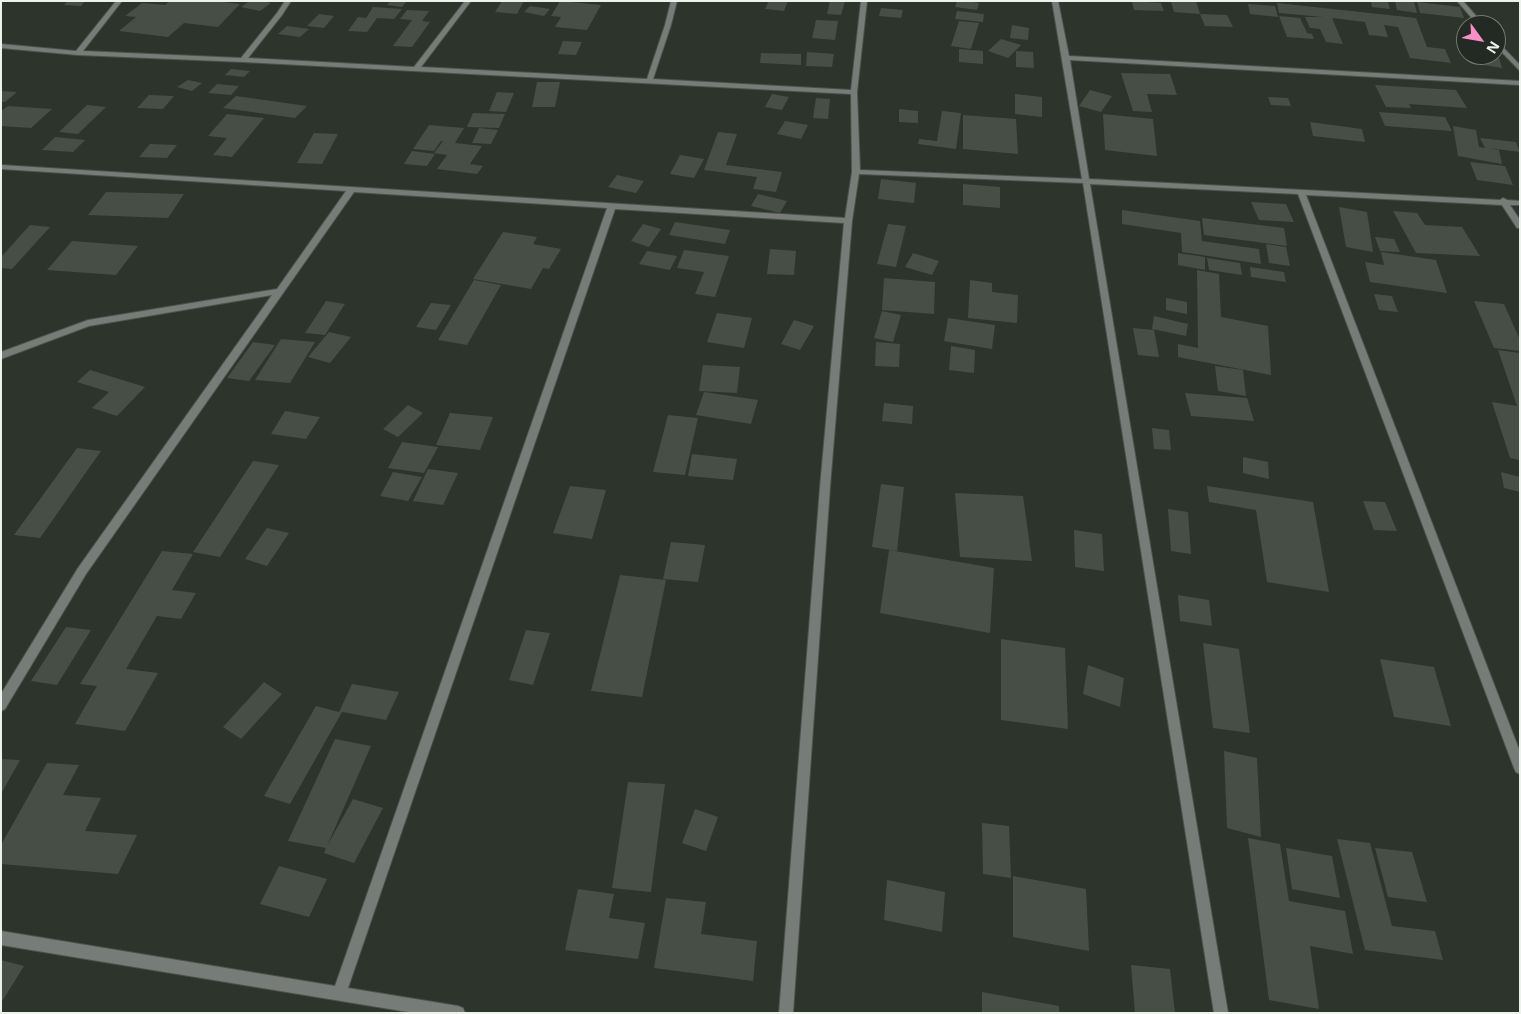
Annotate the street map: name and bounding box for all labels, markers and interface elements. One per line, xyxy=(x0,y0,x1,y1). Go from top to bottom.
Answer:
north arrow xyxy=(1456,15,1506,65)
text: N xyxy=(1482,38,1504,58)

